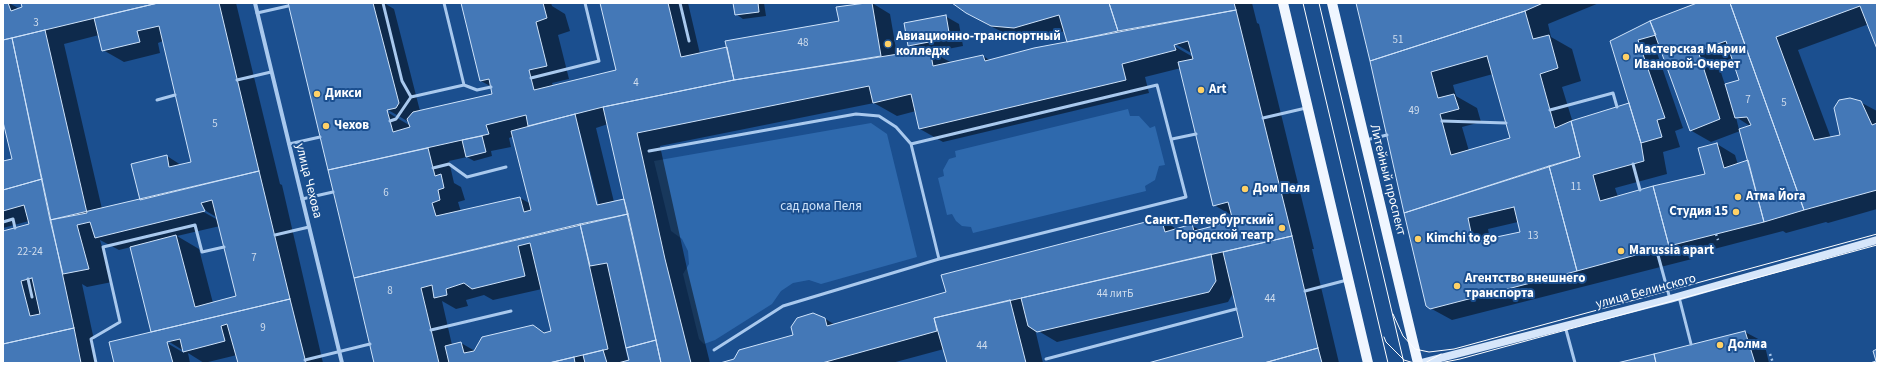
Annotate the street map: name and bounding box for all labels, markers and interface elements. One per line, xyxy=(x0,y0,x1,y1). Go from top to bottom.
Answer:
house number: 3 xyxy=(33,17,39,31)
place label: Авиационно-транспортный колледж xyxy=(896,29,1061,60)
house number: 51 xyxy=(1393,34,1403,48)
house number: 48 xyxy=(798,37,808,51)
marker: Авиационно-транспортный колледж xyxy=(883,39,893,49)
place label: Мастерская Марии Ивановой-Очерет xyxy=(1634,42,1746,73)
marker: Мастерская Марии Ивановой-Очерет xyxy=(1621,52,1631,62)
house number: 4 xyxy=(633,77,639,91)
place label: Art xyxy=(1209,82,1227,98)
marker: Art xyxy=(1196,85,1206,95)
place label: Дикси xyxy=(325,86,362,102)
marker: Дикси xyxy=(312,89,322,99)
house number: 7 xyxy=(1745,94,1751,108)
house number: 5 xyxy=(1781,97,1787,111)
house number: 49 xyxy=(1409,105,1419,119)
house number: 5 xyxy=(212,118,218,132)
place label: Чехов xyxy=(334,118,369,134)
marker: Чехов xyxy=(321,121,331,131)
street label: Литейный проспект xyxy=(1366,123,1408,237)
street label: улица Чехова xyxy=(291,142,325,220)
place label: Дом Пеля xyxy=(1253,181,1310,197)
house number: 11 xyxy=(1571,181,1581,195)
marker: Дом Пеля xyxy=(1240,184,1250,194)
house number: 6 xyxy=(383,187,389,201)
place label: Атма Йога xyxy=(1746,189,1806,205)
marker: Атма Йога xyxy=(1733,192,1743,202)
park label: сад дома Пеля xyxy=(780,199,862,215)
place label: Студия 15 xyxy=(1669,204,1728,220)
marker: Студия 15 xyxy=(1731,207,1741,217)
place label: Санкт-Петербургский Городской театр xyxy=(1145,213,1274,244)
marker: Санкт-Петербургский Городской театр xyxy=(1277,223,1287,233)
house number: 13 xyxy=(1528,230,1538,244)
place label: Kimchi to go xyxy=(1426,231,1497,247)
marker: Kimchi to go xyxy=(1413,234,1423,244)
place label: Marussia apart xyxy=(1629,243,1714,259)
house number: 22-24 xyxy=(17,246,43,260)
marker: Marussia apart xyxy=(1616,246,1626,256)
house number: 7 xyxy=(251,252,257,266)
place label: Агентство внешнего транспорта xyxy=(1465,271,1585,302)
street label: улица Белинского xyxy=(1594,271,1698,313)
marker: Агентство внешнего транспорта xyxy=(1452,281,1462,291)
house number: 8 xyxy=(387,285,393,299)
house number: 44 литБ xyxy=(1097,288,1133,302)
house number: 44 xyxy=(1265,293,1275,307)
house number: 9 xyxy=(260,322,266,336)
place label: Долма xyxy=(1728,337,1767,353)
house number: 44 xyxy=(977,340,987,354)
marker: Долма xyxy=(1715,340,1725,350)

